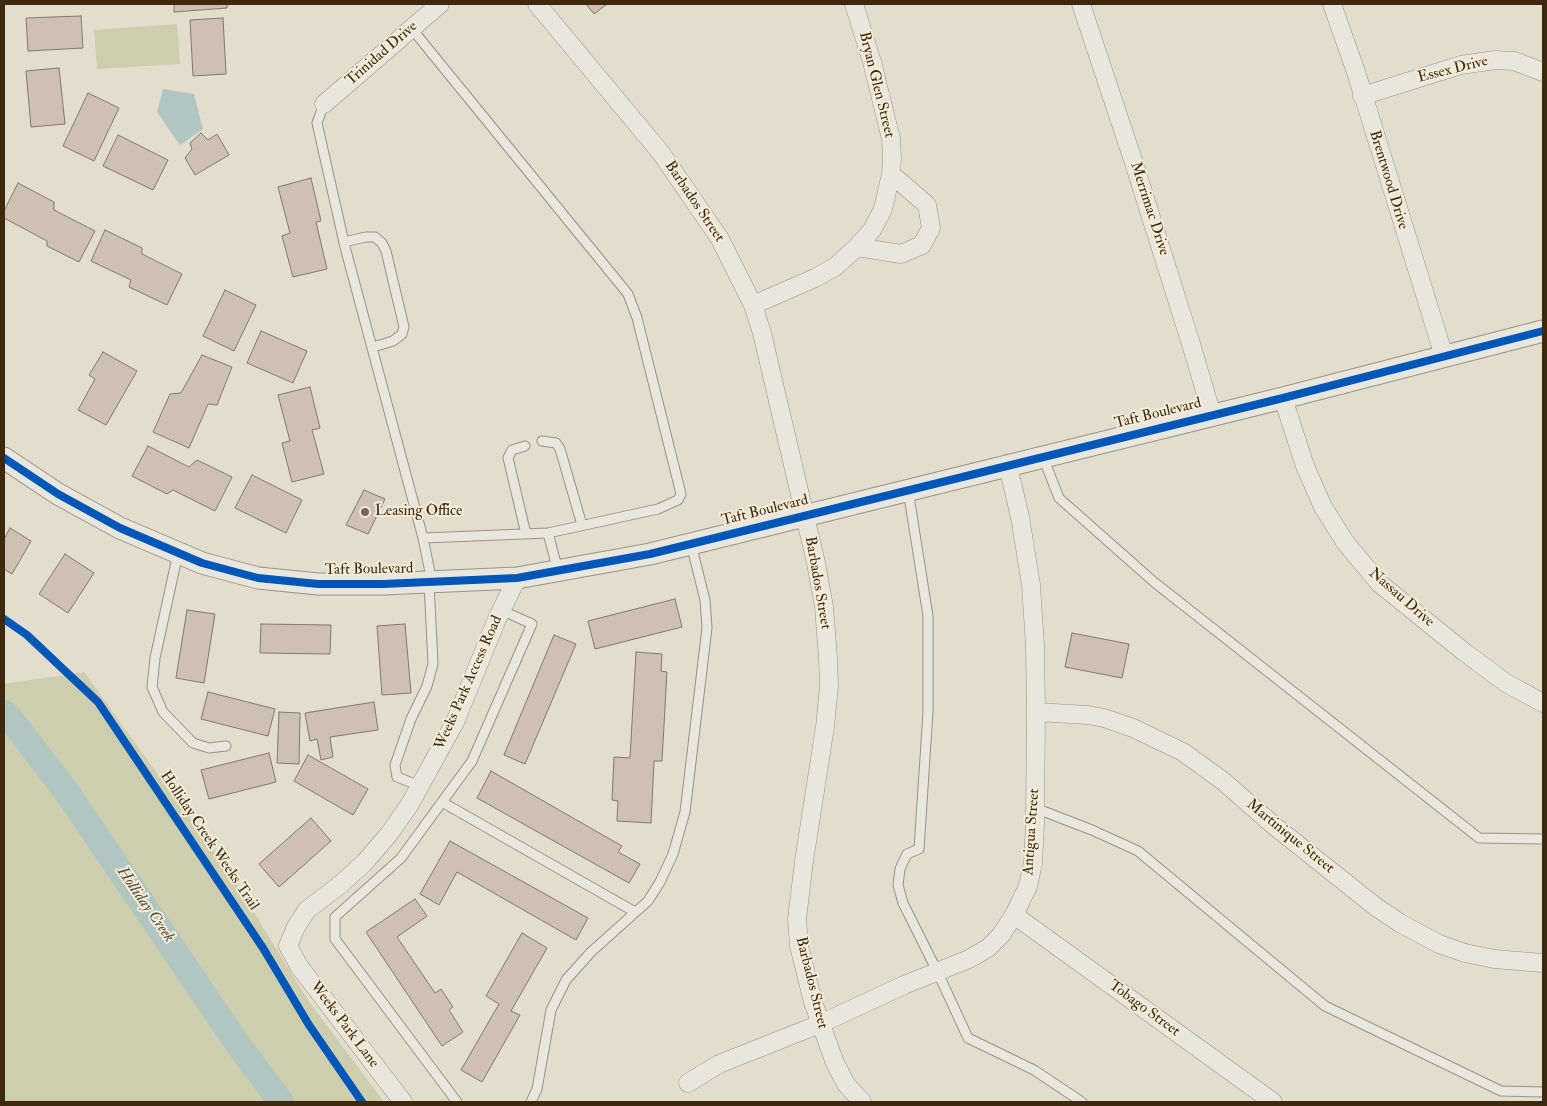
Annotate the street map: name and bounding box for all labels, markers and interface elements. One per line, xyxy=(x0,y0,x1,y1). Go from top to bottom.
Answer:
street label: Trinidad Drive xyxy=(342,18,422,90)
street label: Bryan Glen Street xyxy=(854,30,898,140)
street label: Essex Drive xyxy=(1416,53,1490,87)
street label: Brentwood Drive xyxy=(1364,128,1412,232)
street label: Barbados Street xyxy=(660,158,728,246)
street label: Merrimac Drive xyxy=(1125,160,1173,258)
street label: Taft Boulevard xyxy=(1113,395,1203,433)
street label: Taft Boulevard xyxy=(720,492,810,530)
place label: Leasing Office xyxy=(375,503,462,521)
marker: Leasing Office xyxy=(359,506,371,518)
street label: Barbados Street xyxy=(800,535,834,631)
street label: Taft Boulevard xyxy=(324,560,414,580)
street label: Nassau Drive xyxy=(1365,565,1437,631)
street label: Weeks Park Access Road xyxy=(431,613,507,753)
street label: Holliday Creek Weeks Trail xyxy=(156,768,262,914)
street label: Antigua Street xyxy=(1020,788,1044,876)
street label: Martinique Street xyxy=(1242,796,1338,878)
water label: Holliday Creek xyxy=(112,863,178,947)
street label: Barbados Street xyxy=(791,935,831,1031)
street label: Tobago Street xyxy=(1105,977,1183,1041)
street label: Weeks Park Lane xyxy=(306,978,382,1072)

